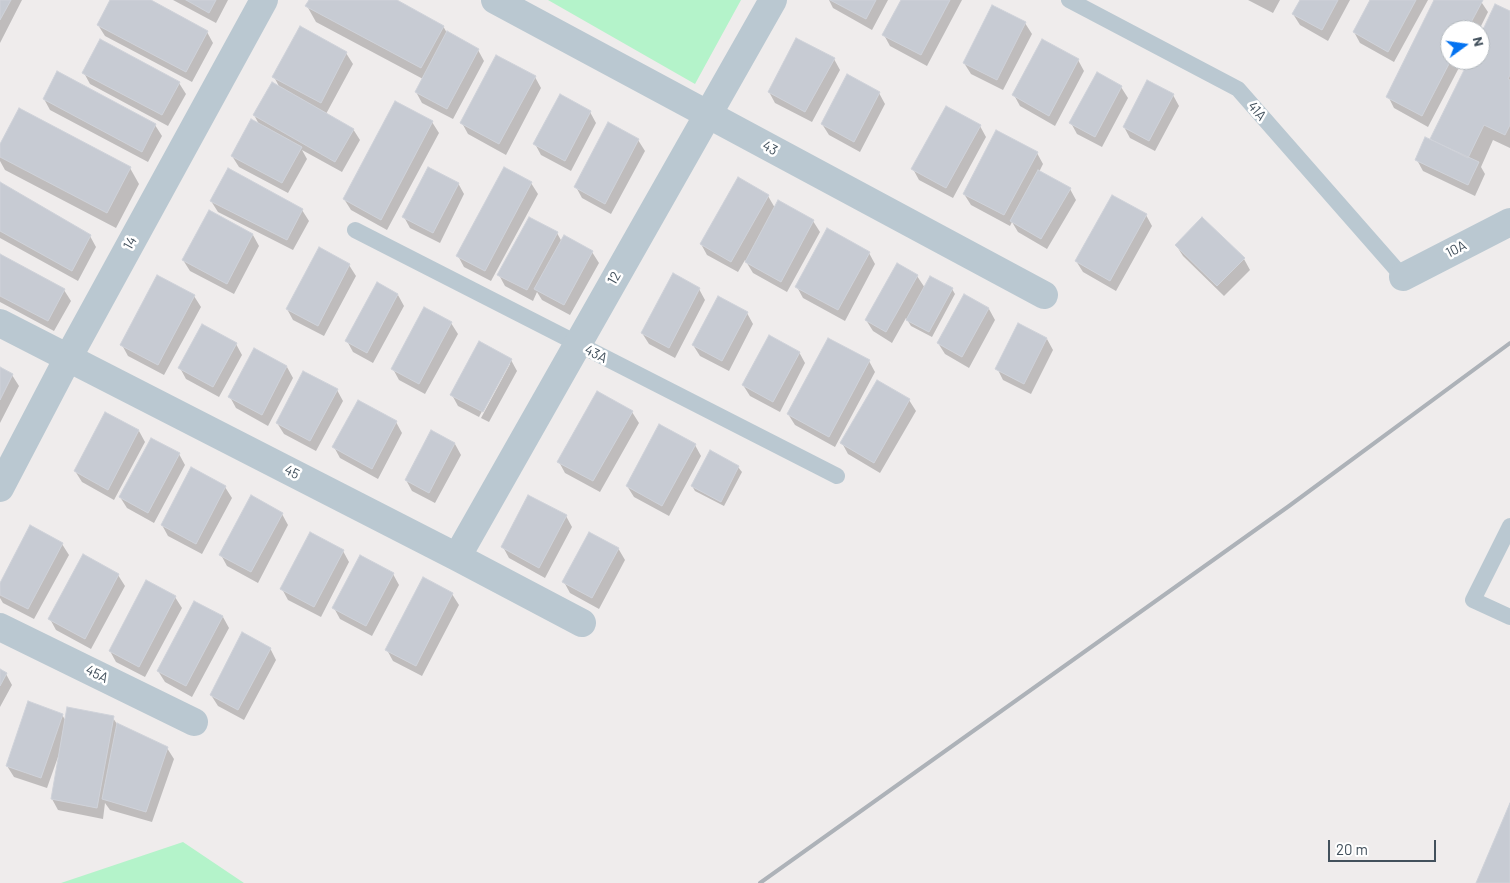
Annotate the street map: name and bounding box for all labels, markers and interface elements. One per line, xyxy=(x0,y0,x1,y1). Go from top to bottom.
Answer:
north arrow xyxy=(1440,20,1490,70)
text: N xyxy=(1470,35,1488,48)
street label: 41A xyxy=(1244,98,1270,124)
street label: 43 xyxy=(759,137,781,159)
street label: 14 xyxy=(120,233,140,253)
street label: 10A xyxy=(1443,237,1469,261)
street label: 12 xyxy=(604,268,624,288)
street label: 43A xyxy=(582,341,610,367)
street label: 45 xyxy=(282,461,302,483)
street label: 45A xyxy=(83,661,111,687)
scale bar xyxy=(1330,830,1438,862)
text: 20 m xyxy=(1336,840,1368,858)

